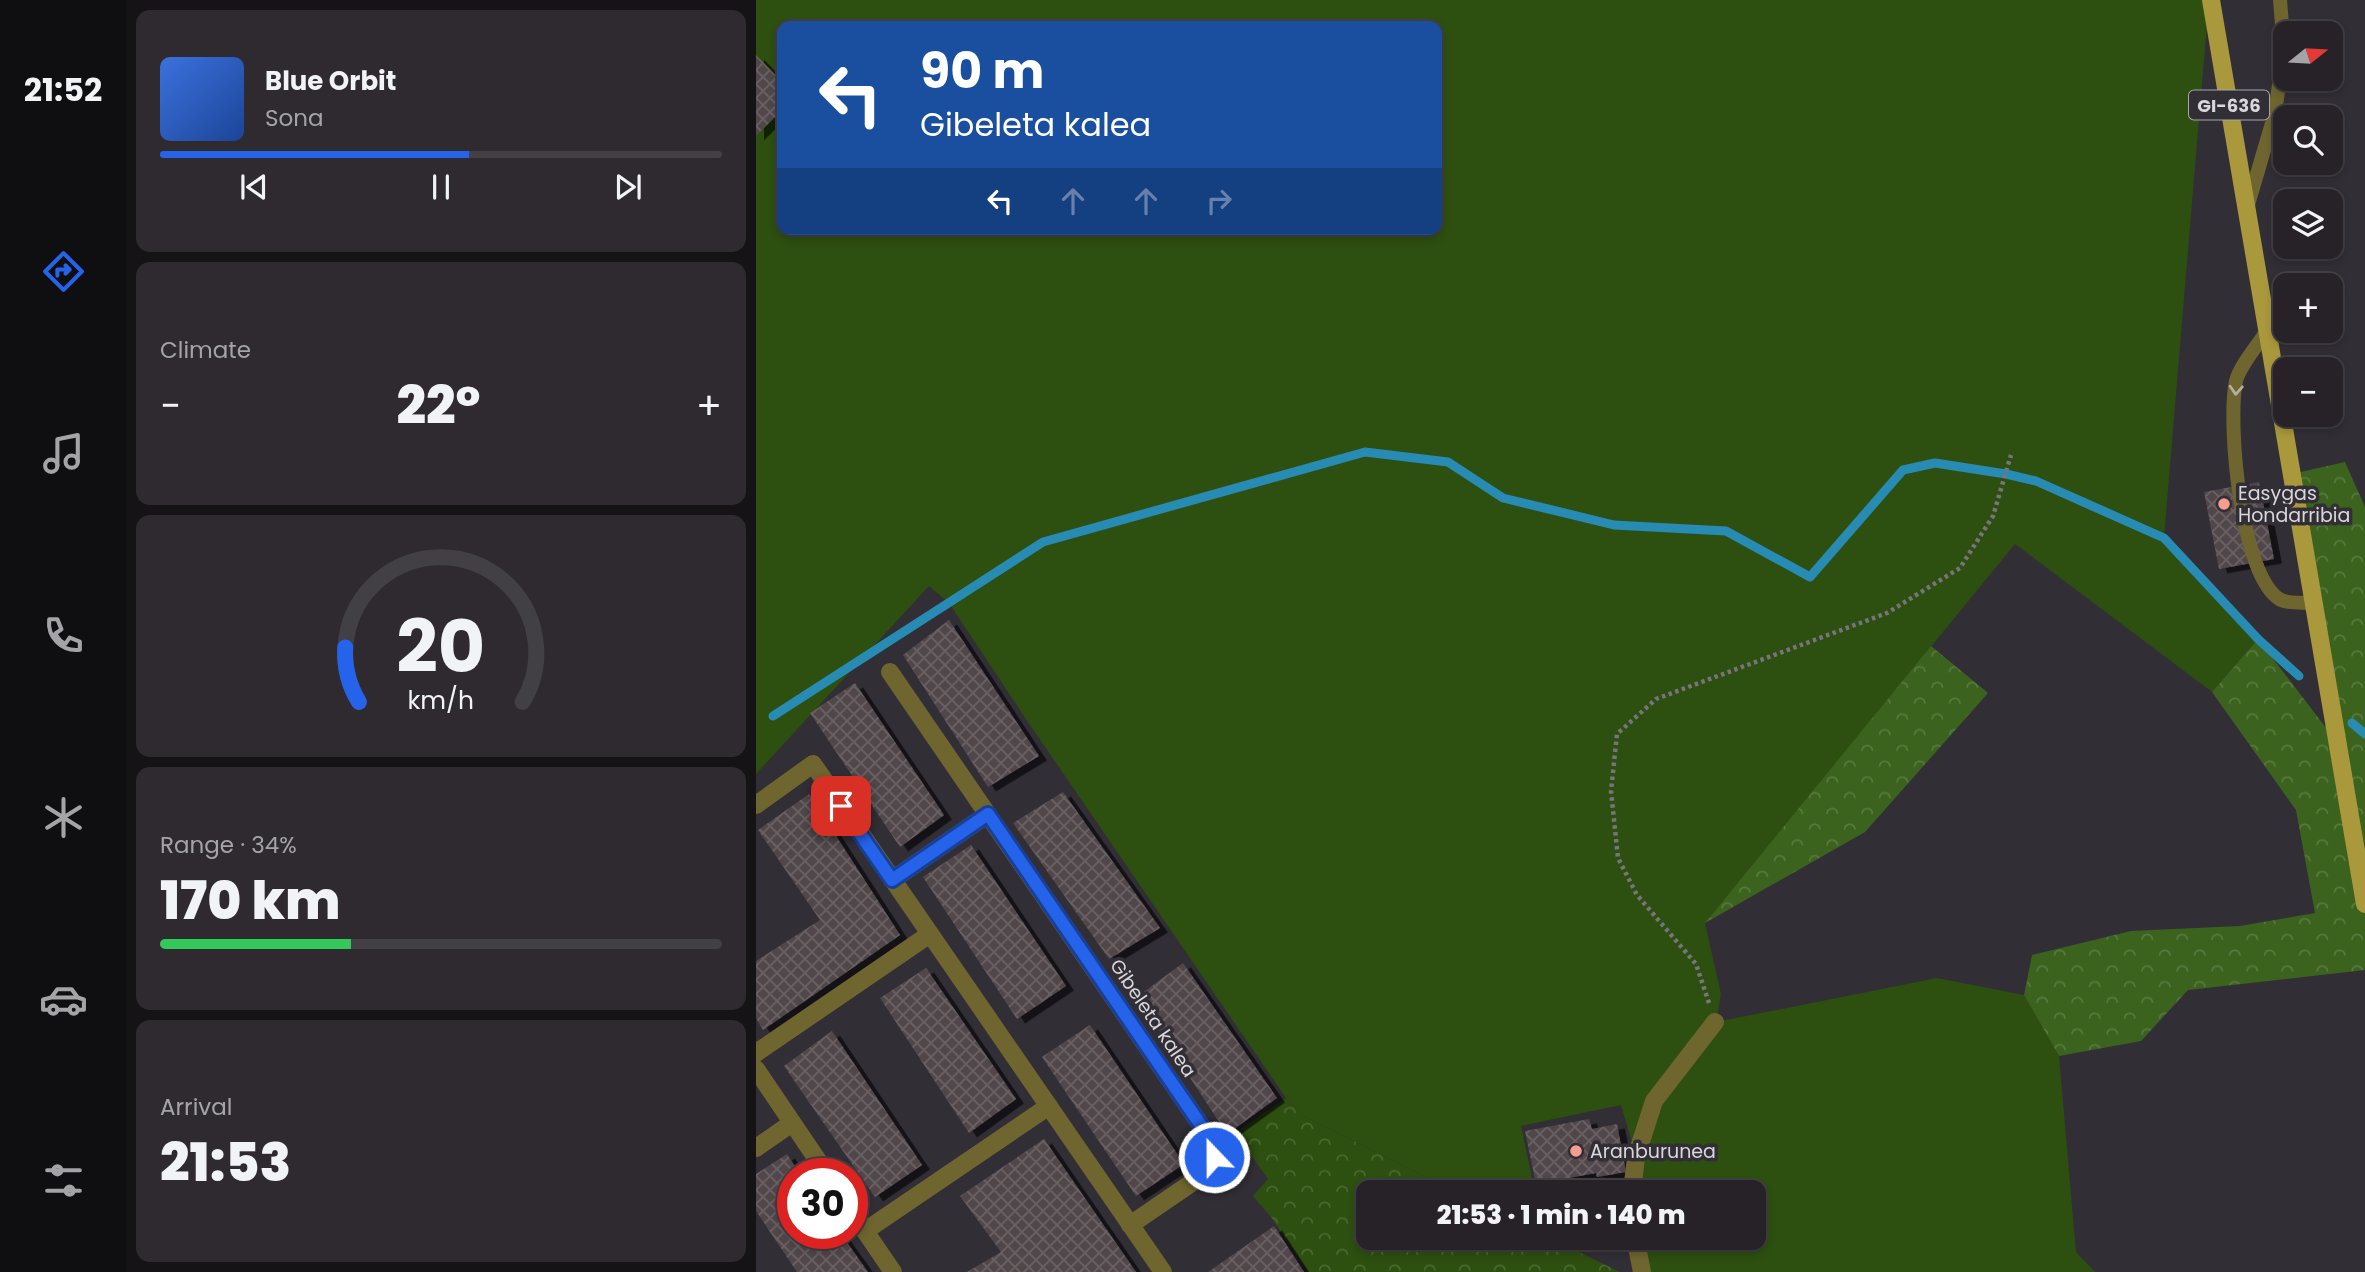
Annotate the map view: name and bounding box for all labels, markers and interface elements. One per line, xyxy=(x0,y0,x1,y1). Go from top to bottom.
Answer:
north arrow xyxy=(2273,21,2343,91)
map controls xyxy=(2273,21,2343,427)
text: 90 m xyxy=(920,37,1044,105)
icon: left xyxy=(805,49,896,140)
text: Blue Orbit xyxy=(265,63,396,99)
text: 21:52 xyxy=(24,67,102,112)
road number: GI-636 xyxy=(2189,90,2269,120)
text: Sona xyxy=(265,102,324,134)
text: Gibeleta kalea xyxy=(920,102,1151,147)
button: search xyxy=(2273,105,2343,175)
icon: previous xyxy=(235,168,273,206)
icon: pause xyxy=(422,168,460,206)
icon: next xyxy=(609,168,647,206)
icon: left xyxy=(981,182,1019,220)
icon: ahead xyxy=(1054,182,1092,220)
icon: ahead xyxy=(1127,182,1165,220)
icon: right xyxy=(1200,182,1238,220)
button: layers xyxy=(2273,189,2343,259)
icon: directions xyxy=(39,247,88,296)
button: + xyxy=(2273,273,2343,343)
text: Climate xyxy=(160,334,251,366)
button: − xyxy=(2273,357,2343,427)
text: 22° xyxy=(396,369,481,442)
text: − xyxy=(160,379,181,432)
text: + xyxy=(696,379,722,432)
one-way arrow xyxy=(2229,385,2244,396)
icon: music xyxy=(39,429,88,478)
place label: Easygas Hondarribia xyxy=(2238,480,2350,529)
marker: Easygas Hondarribia xyxy=(2216,496,2232,512)
text: 20 xyxy=(396,596,486,697)
icon: phone xyxy=(39,611,88,660)
text: km/h xyxy=(408,683,474,718)
pin xyxy=(811,776,871,836)
icon: arrive xyxy=(822,787,860,825)
icon: climate xyxy=(39,793,88,842)
text: Range · 34% xyxy=(160,829,297,861)
text: 170 km xyxy=(160,864,341,937)
street label: Gibeleta kalea xyxy=(1103,954,1203,1082)
icon: car xyxy=(39,975,88,1024)
text: Arrival xyxy=(160,1091,232,1123)
position arrow xyxy=(1177,1120,1251,1194)
text: 21:53 xyxy=(160,1126,291,1199)
place label: Aranburunea xyxy=(1590,1138,1716,1165)
marker: Aranburunea xyxy=(1568,1143,1584,1159)
icon: filters xyxy=(39,1156,88,1205)
speed limit sign: 30 xyxy=(777,1158,868,1249)
text: 21:53 · 1 min · 140 m xyxy=(1437,1197,1685,1233)

